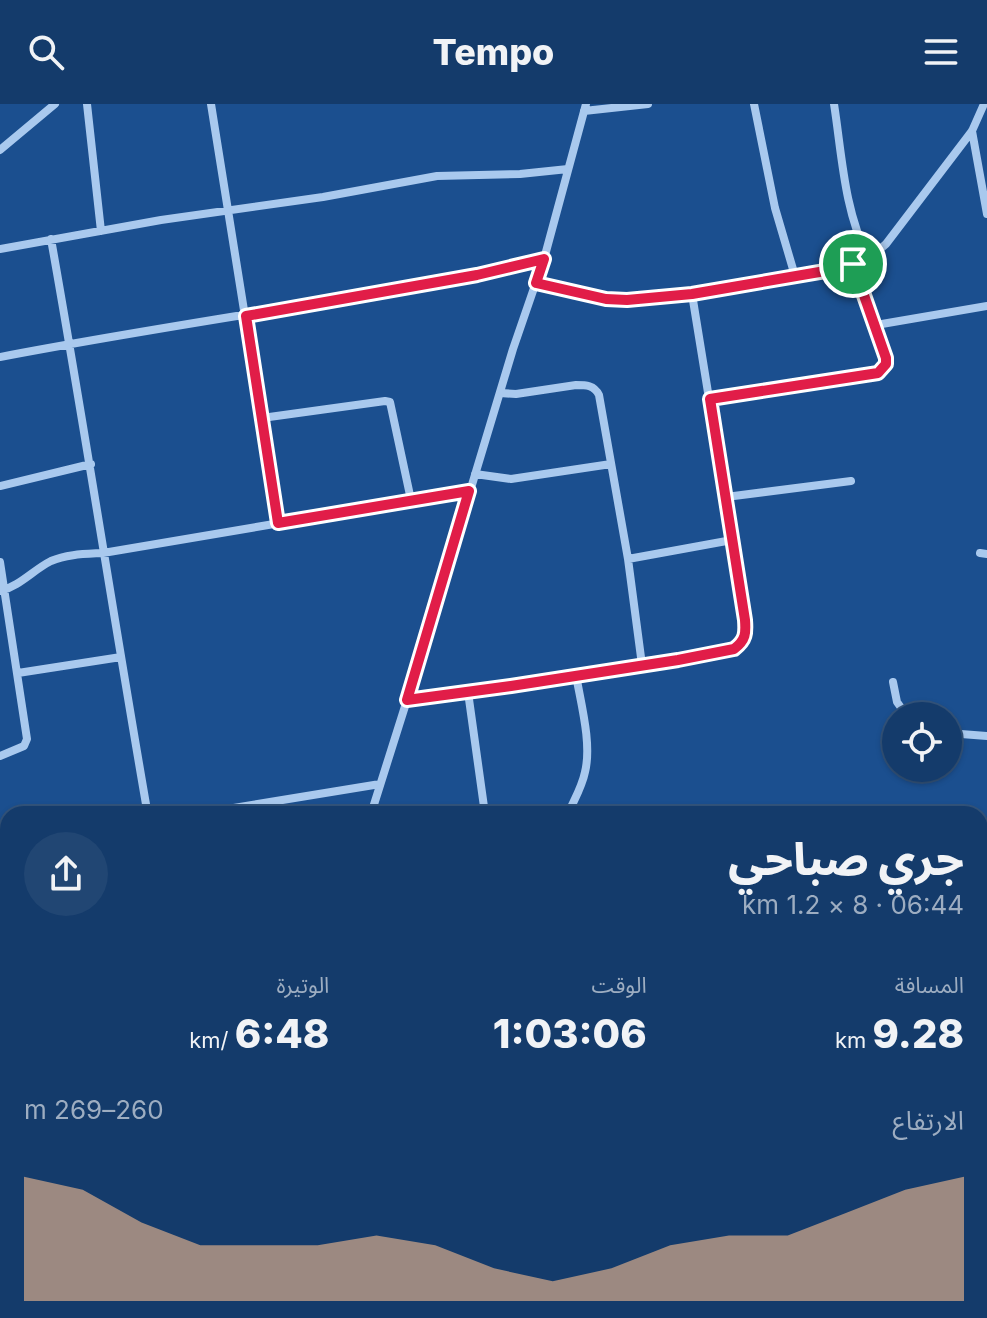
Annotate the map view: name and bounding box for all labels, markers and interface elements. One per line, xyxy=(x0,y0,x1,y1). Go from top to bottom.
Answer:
icon: search xyxy=(24,30,68,74)
text: Tempo xyxy=(433,30,554,74)
icon: menu xyxy=(919,30,963,74)
pin xyxy=(819,230,887,298)
icon: arrive xyxy=(831,242,875,286)
map controls xyxy=(882,702,962,782)
button: locate xyxy=(882,702,962,782)
button: share xyxy=(24,832,108,916)
text: جري صباحي xyxy=(728,832,964,886)
text: 06:44 · 8 × 1.2 km xyxy=(742,889,964,920)
text: الوتيرة xyxy=(276,972,329,998)
text: الوقت xyxy=(591,972,647,998)
text: المسافة xyxy=(895,972,964,998)
text: 6:48 xyxy=(235,1009,329,1058)
text: 1:03:06 xyxy=(493,1009,647,1058)
text: 9.28 xyxy=(873,1009,964,1058)
text: /km xyxy=(189,1027,235,1053)
text: km xyxy=(835,1027,873,1053)
text: 260–269 m xyxy=(24,1094,164,1125)
text: الارتفاع xyxy=(893,1105,964,1136)

